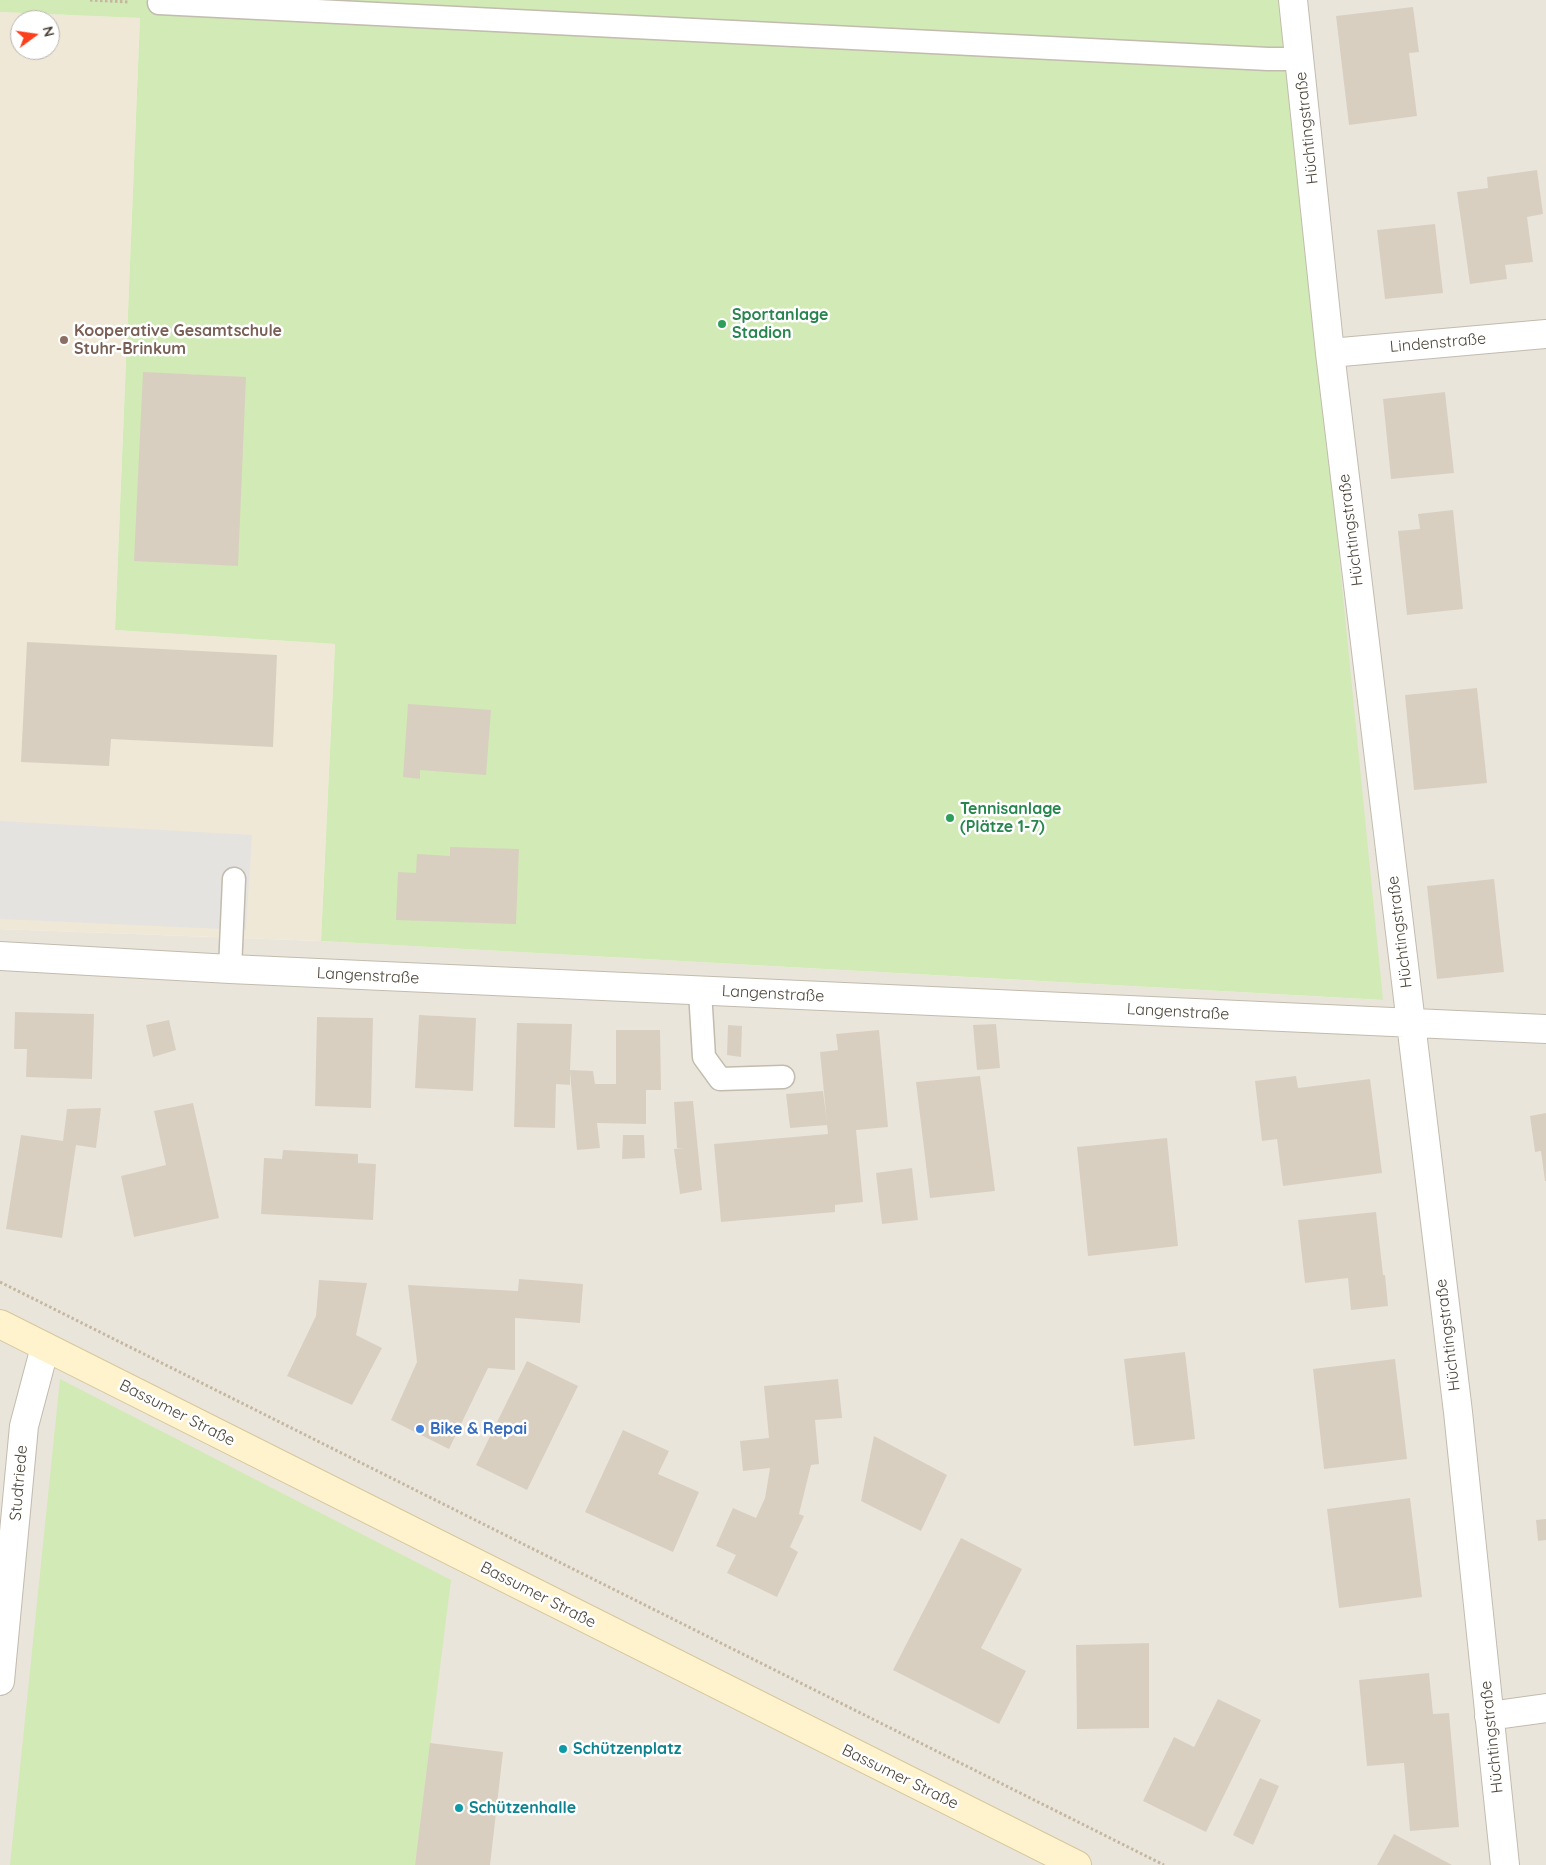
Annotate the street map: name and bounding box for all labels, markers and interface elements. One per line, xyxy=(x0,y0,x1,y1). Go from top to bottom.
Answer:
north arrow xyxy=(10,10,60,60)
text: N xyxy=(39,24,59,39)
street label: Hüchtingstraße xyxy=(1292,71,1322,185)
place label: Sportanlage Stadion xyxy=(732,305,828,343)
marker: Sportanlage Stadion xyxy=(716,318,728,330)
place label: Kooperative Gesamtschule Stuhr-Brinkum xyxy=(74,321,282,359)
street label: Lindenstraße xyxy=(1389,329,1487,357)
marker: Kooperative Gesamtschule Stuhr-Brinkum xyxy=(58,334,70,346)
street label: Hüchtingstraße xyxy=(1335,473,1367,587)
place label: Tennisanlage (Plätze 1-7) xyxy=(960,799,1062,837)
marker: Tennisanlage (Plätze 1-7) xyxy=(944,812,956,824)
street label: Hüchtingstraße xyxy=(1384,875,1416,989)
street label: Langenstraße xyxy=(316,964,420,988)
street label: Langenstraße xyxy=(721,982,825,1006)
street label: Langenstraße xyxy=(1126,1000,1230,1024)
street label: Hüchtingstraße xyxy=(1432,1278,1464,1392)
street label: Bassumer Straße xyxy=(116,1376,238,1450)
place label: Bike & Repai xyxy=(430,1419,527,1439)
marker: Bike & Repai xyxy=(414,1423,426,1435)
street label: Studtriede xyxy=(6,1444,32,1522)
street label: Bassumer Straße xyxy=(477,1558,599,1632)
street label: Hüchtingstraße xyxy=(1477,1680,1507,1794)
place label: Schützenplatz xyxy=(573,1739,681,1759)
street label: Bassumer Straße xyxy=(839,1740,961,1814)
marker: Schützenplatz xyxy=(557,1743,569,1755)
place label: Schützenhalle xyxy=(469,1798,576,1818)
marker: Schützenhalle xyxy=(453,1802,465,1814)

